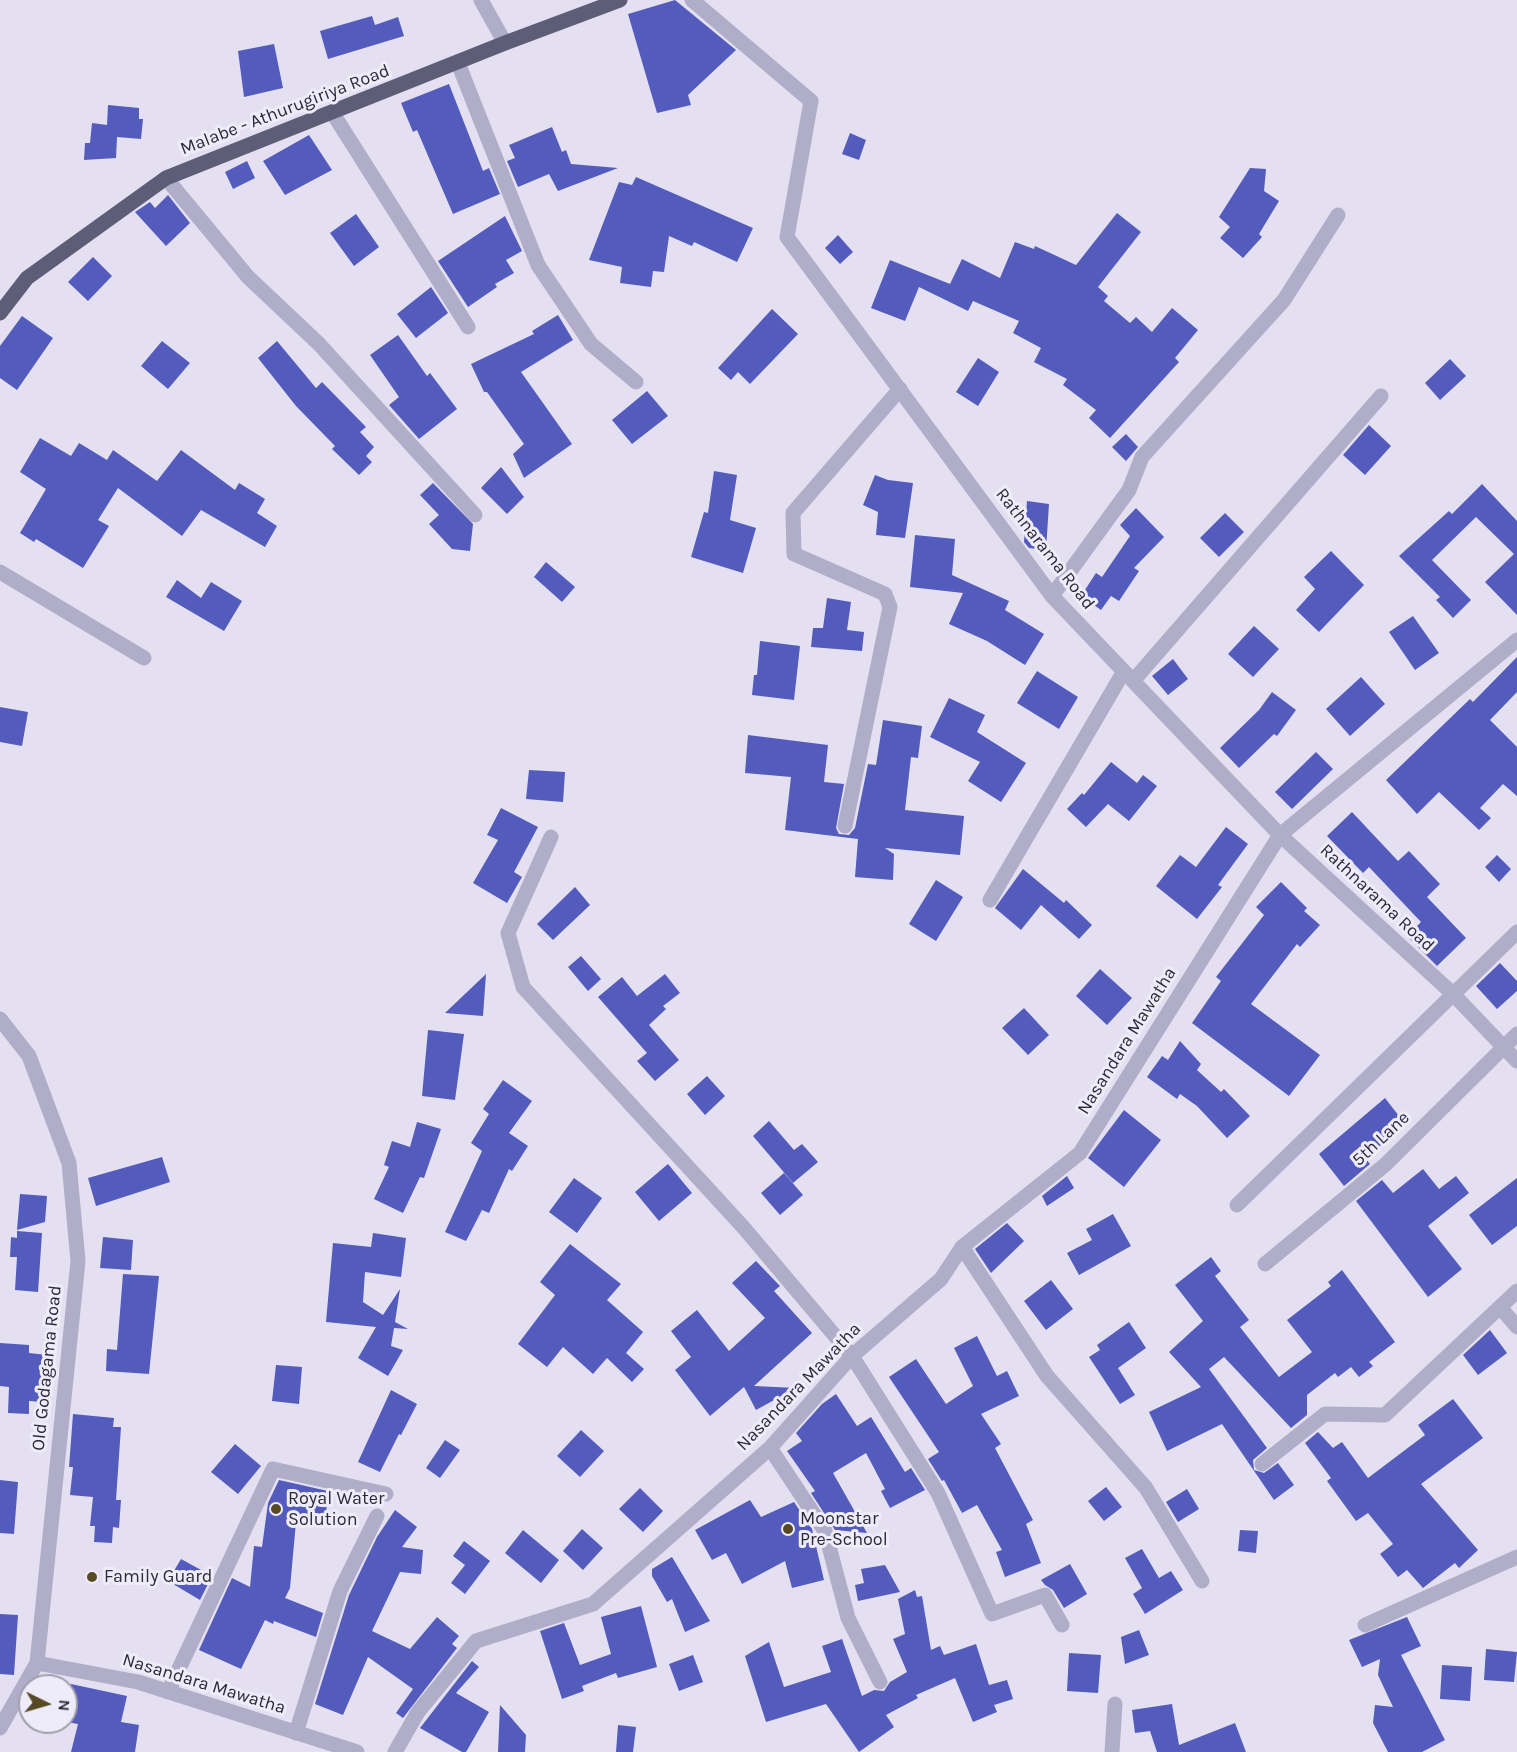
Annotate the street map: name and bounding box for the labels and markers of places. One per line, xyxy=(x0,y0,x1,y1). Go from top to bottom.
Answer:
place label: Royal Water Solution xyxy=(288,1488,384,1530)
marker: Royal Water Solution xyxy=(269,1502,283,1516)
place label: Moonstar Pre-School xyxy=(800,1508,888,1550)
marker: Moonstar Pre-School xyxy=(781,1522,795,1536)
place label: Family Guard xyxy=(104,1566,212,1588)
marker: Family Guard xyxy=(85,1570,99,1584)

